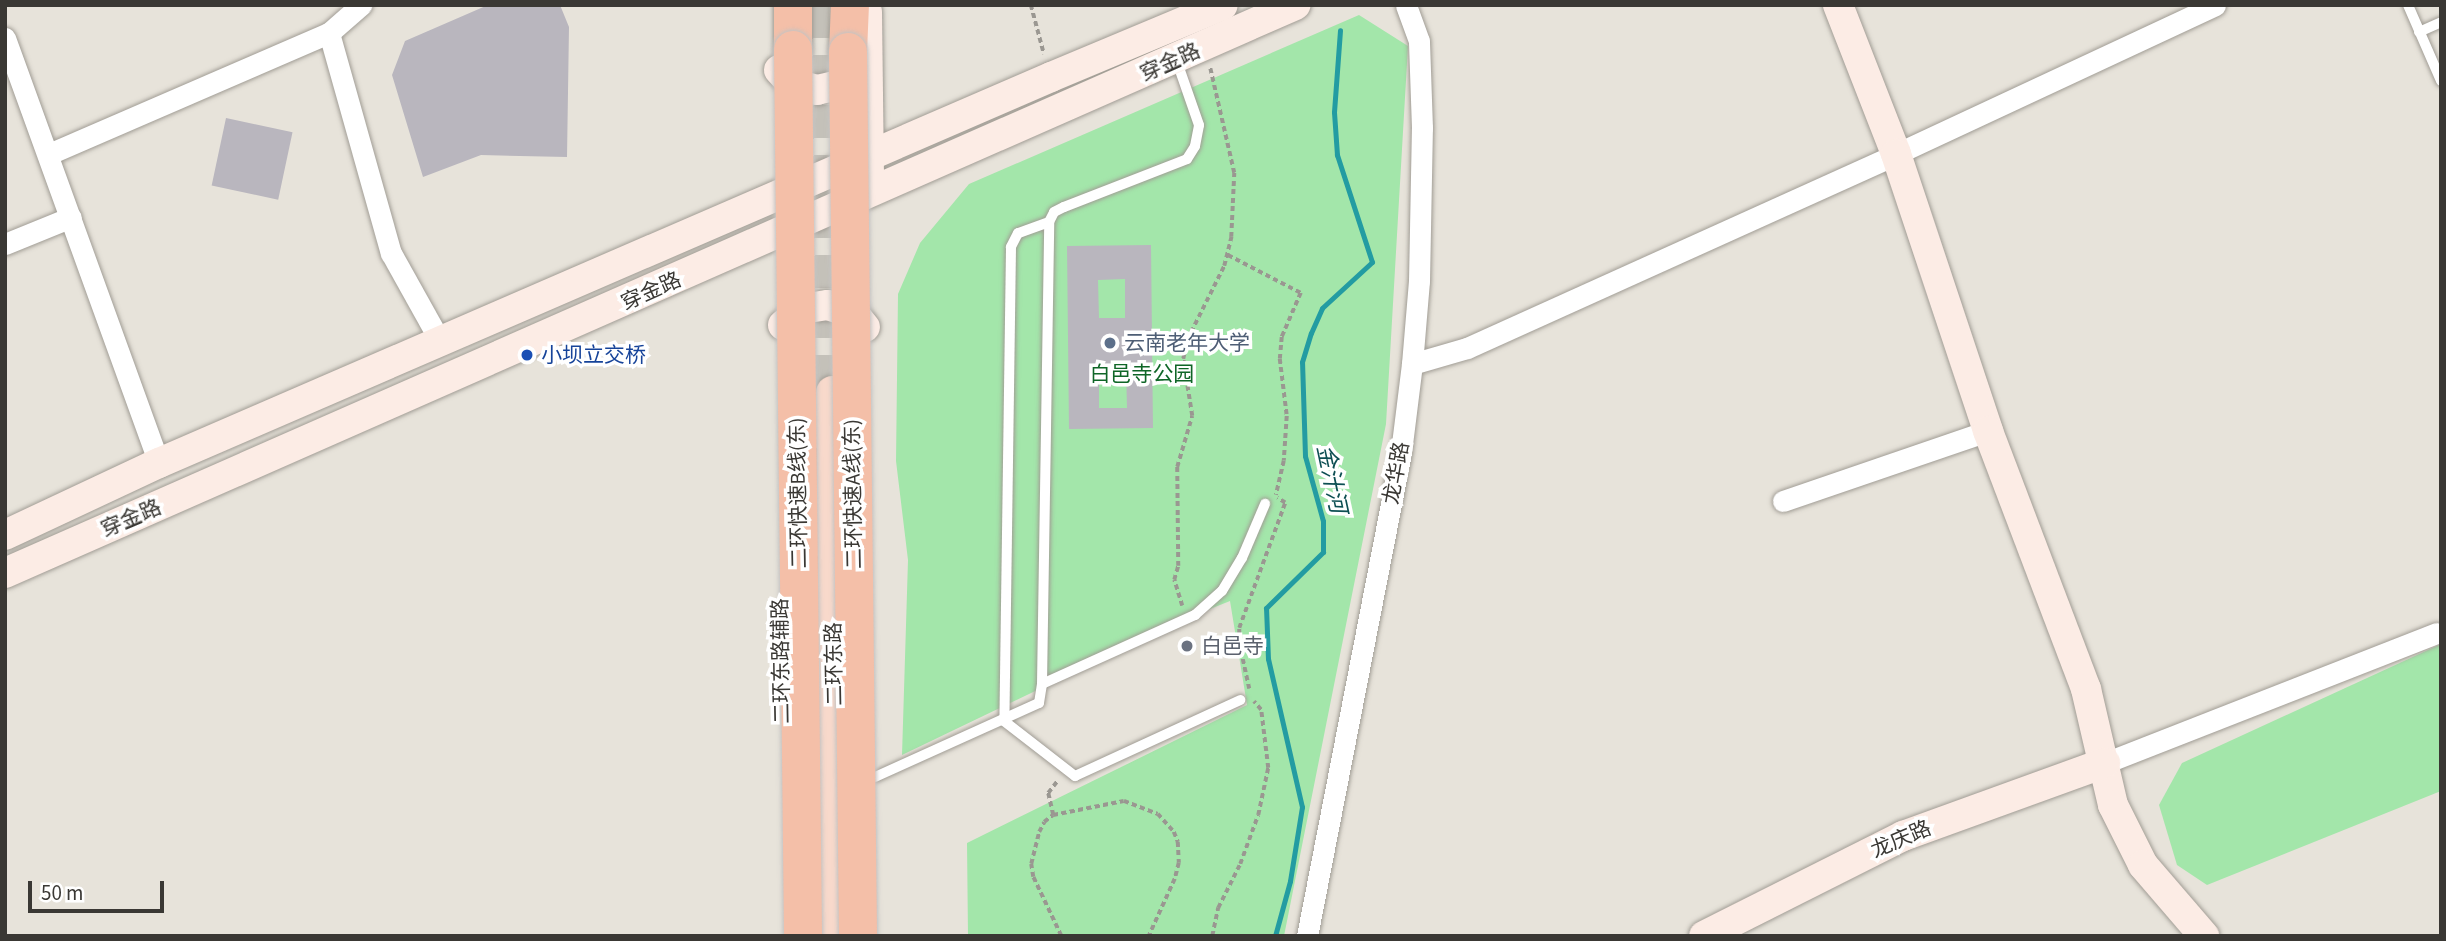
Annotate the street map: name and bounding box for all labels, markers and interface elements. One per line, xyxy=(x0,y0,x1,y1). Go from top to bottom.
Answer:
street label: 穿金路 xyxy=(1136,38,1204,86)
street label: 穿金路 xyxy=(617,267,685,315)
place label: 云南老年大学 xyxy=(1124,330,1250,356)
marker: 云南老年大学 xyxy=(1102,335,1118,351)
place label: 小坝立交桥 xyxy=(541,342,646,368)
marker: 小坝立交桥 xyxy=(519,347,535,363)
park label: 白邑寺公园 xyxy=(1090,361,1194,387)
street label: 二环快速B线(东) xyxy=(784,417,812,569)
street label: 二环快速A线(东) xyxy=(839,419,867,569)
street label: 龙华路 xyxy=(1378,440,1414,506)
water label: 金汁河 xyxy=(1310,442,1352,516)
street label: 穿金路 xyxy=(97,494,165,542)
street label: 二环东路辅路 xyxy=(767,598,795,724)
street label: 二环东路 xyxy=(821,622,847,706)
place label: 白邑寺 xyxy=(1201,633,1264,659)
marker: 白邑寺 xyxy=(1179,638,1195,654)
street label: 龙庆路 xyxy=(1867,815,1935,863)
scale bar xyxy=(32,867,168,911)
text: 50 m xyxy=(41,878,83,908)

